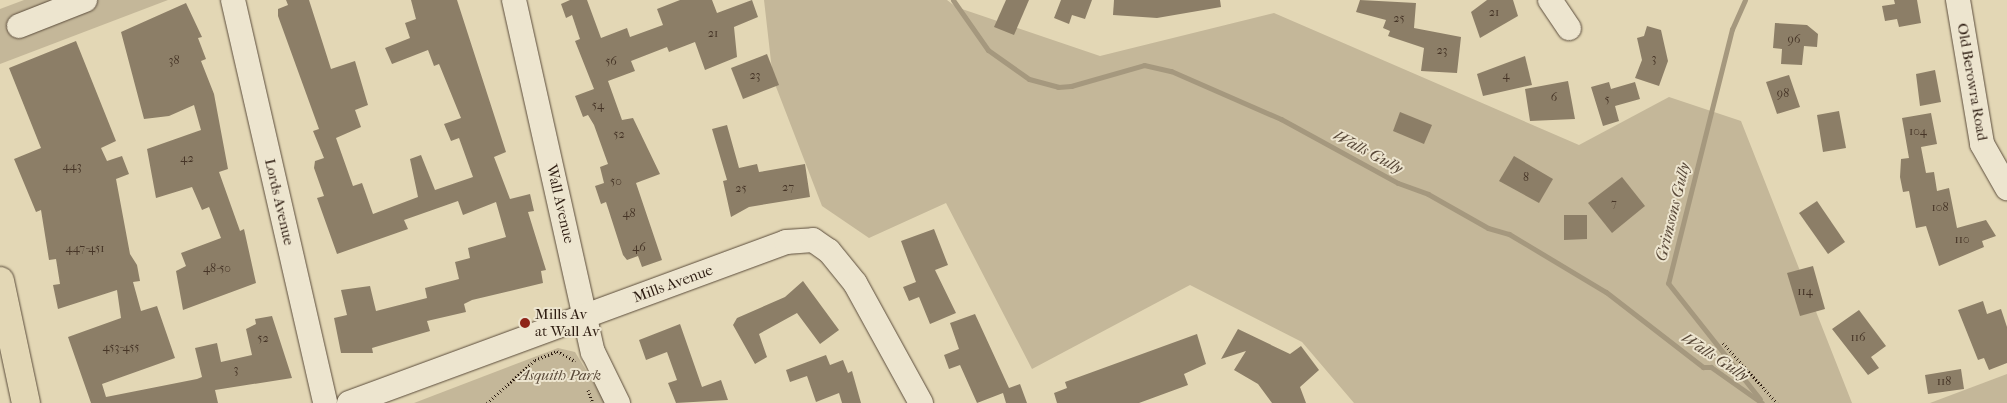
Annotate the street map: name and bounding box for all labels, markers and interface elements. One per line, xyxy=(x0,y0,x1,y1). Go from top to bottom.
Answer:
house number: 21 xyxy=(1489,6,1499,20)
house number: 25 xyxy=(1393,12,1405,26)
street label: Old Berowra Road xyxy=(1953,22,1991,142)
house number: 21 xyxy=(708,27,718,41)
house number: 96 xyxy=(1788,33,1800,47)
house number: 23 xyxy=(1436,44,1448,58)
house number: 3 xyxy=(1652,52,1656,66)
house number: 38 xyxy=(169,54,179,68)
house number: 56 xyxy=(605,55,617,69)
house number: 23 xyxy=(749,69,761,83)
house number: 4 xyxy=(1502,69,1510,83)
house number: 98 xyxy=(1777,87,1789,101)
house number: 6 xyxy=(1551,91,1557,105)
house number: 5 xyxy=(1604,93,1610,107)
house number: 54 xyxy=(592,99,604,113)
house number: 104 xyxy=(1909,125,1927,139)
water label: Walls Gully xyxy=(1330,126,1406,178)
house number: 52 xyxy=(613,128,625,142)
house number: 42 xyxy=(180,152,194,166)
street label: Lords Avenue xyxy=(260,157,298,247)
house number: 443 xyxy=(62,160,82,174)
water label: Grimsons Gully xyxy=(1652,161,1694,263)
street label: Wall Avenue xyxy=(542,163,578,245)
house number: 8 xyxy=(1523,171,1529,185)
house number: 50 xyxy=(610,175,622,189)
house number: 27 xyxy=(782,181,794,195)
house number: 25 xyxy=(735,182,747,196)
house number: 7 xyxy=(1611,197,1617,211)
house number: 108 xyxy=(1932,201,1948,215)
house number: 48 xyxy=(622,207,636,221)
house number: 110 xyxy=(1954,233,1970,247)
house number: 46 xyxy=(632,241,646,255)
house number: 447-451 xyxy=(65,242,105,256)
street label: Mills Avenue xyxy=(631,261,715,307)
house number: 48-50 xyxy=(203,262,231,276)
house number: 114 xyxy=(1797,285,1813,299)
place label: Mills Av at Wall Av xyxy=(535,305,600,340)
marker: Mills Av at Wall Av xyxy=(519,317,531,329)
water label: Walls Gully xyxy=(1678,328,1752,386)
house number: 116 xyxy=(1850,331,1866,345)
house number: 52 xyxy=(257,332,269,346)
house number: 453-455 xyxy=(102,341,140,355)
house number: 3 xyxy=(234,363,238,377)
park label: Asquith Park xyxy=(519,367,601,385)
house number: 118 xyxy=(1937,375,1951,389)

